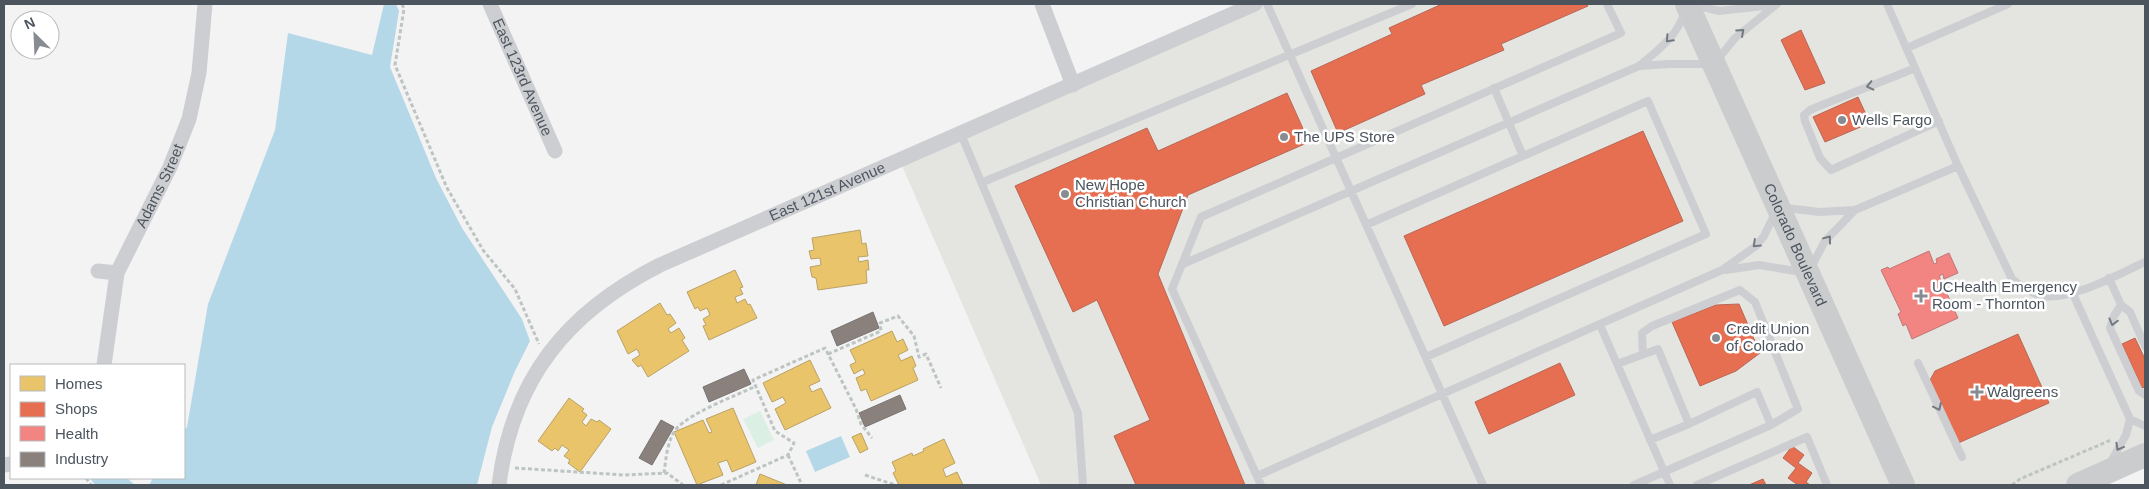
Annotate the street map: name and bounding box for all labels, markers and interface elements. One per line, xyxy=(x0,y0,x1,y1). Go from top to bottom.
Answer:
north arrow xyxy=(10,10,60,60)
text: N xyxy=(22,14,38,32)
street label: East 123rd Avenue xyxy=(489,16,556,138)
one-way arrow xyxy=(1736,29,1745,38)
one-way arrow xyxy=(1666,34,1675,43)
one-way arrow xyxy=(1866,80,1875,91)
place label: Wells Fargo xyxy=(1852,111,1932,128)
marker: Wells Fargo xyxy=(1836,114,1848,126)
place label: The UPS Store xyxy=(1294,128,1395,145)
marker: The UPS Store xyxy=(1278,131,1290,143)
street label: Adams Street xyxy=(132,141,187,230)
street label: East 121st Avenue xyxy=(766,158,887,224)
place label: New Hope Christian Church xyxy=(1075,176,1187,210)
street label: Colorado Boulevard xyxy=(1761,181,1831,309)
marker: New Hope Christian Church xyxy=(1059,188,1071,200)
one-way arrow xyxy=(1822,235,1831,245)
one-way arrow xyxy=(1753,238,1762,247)
place label: UCHealth Emergency Room - Thornton xyxy=(1932,278,2078,312)
marker: UCHealth Emergency Room - Thornton xyxy=(1914,289,1928,303)
one-way arrow xyxy=(2108,318,2119,326)
place label: Credit Union of Colorado xyxy=(1726,320,1809,354)
marker: Credit Union of Colorado xyxy=(1710,332,1722,344)
legend xyxy=(10,364,185,479)
text: Homes xyxy=(55,375,103,392)
place label: Walgreens xyxy=(1987,383,2058,400)
marker: Walgreens xyxy=(1971,386,1983,398)
text: Shops xyxy=(55,400,98,417)
one-way arrow xyxy=(1932,402,1943,411)
text: Health xyxy=(55,425,98,442)
one-way arrow xyxy=(2115,442,2125,451)
text: Industry xyxy=(55,450,109,467)

